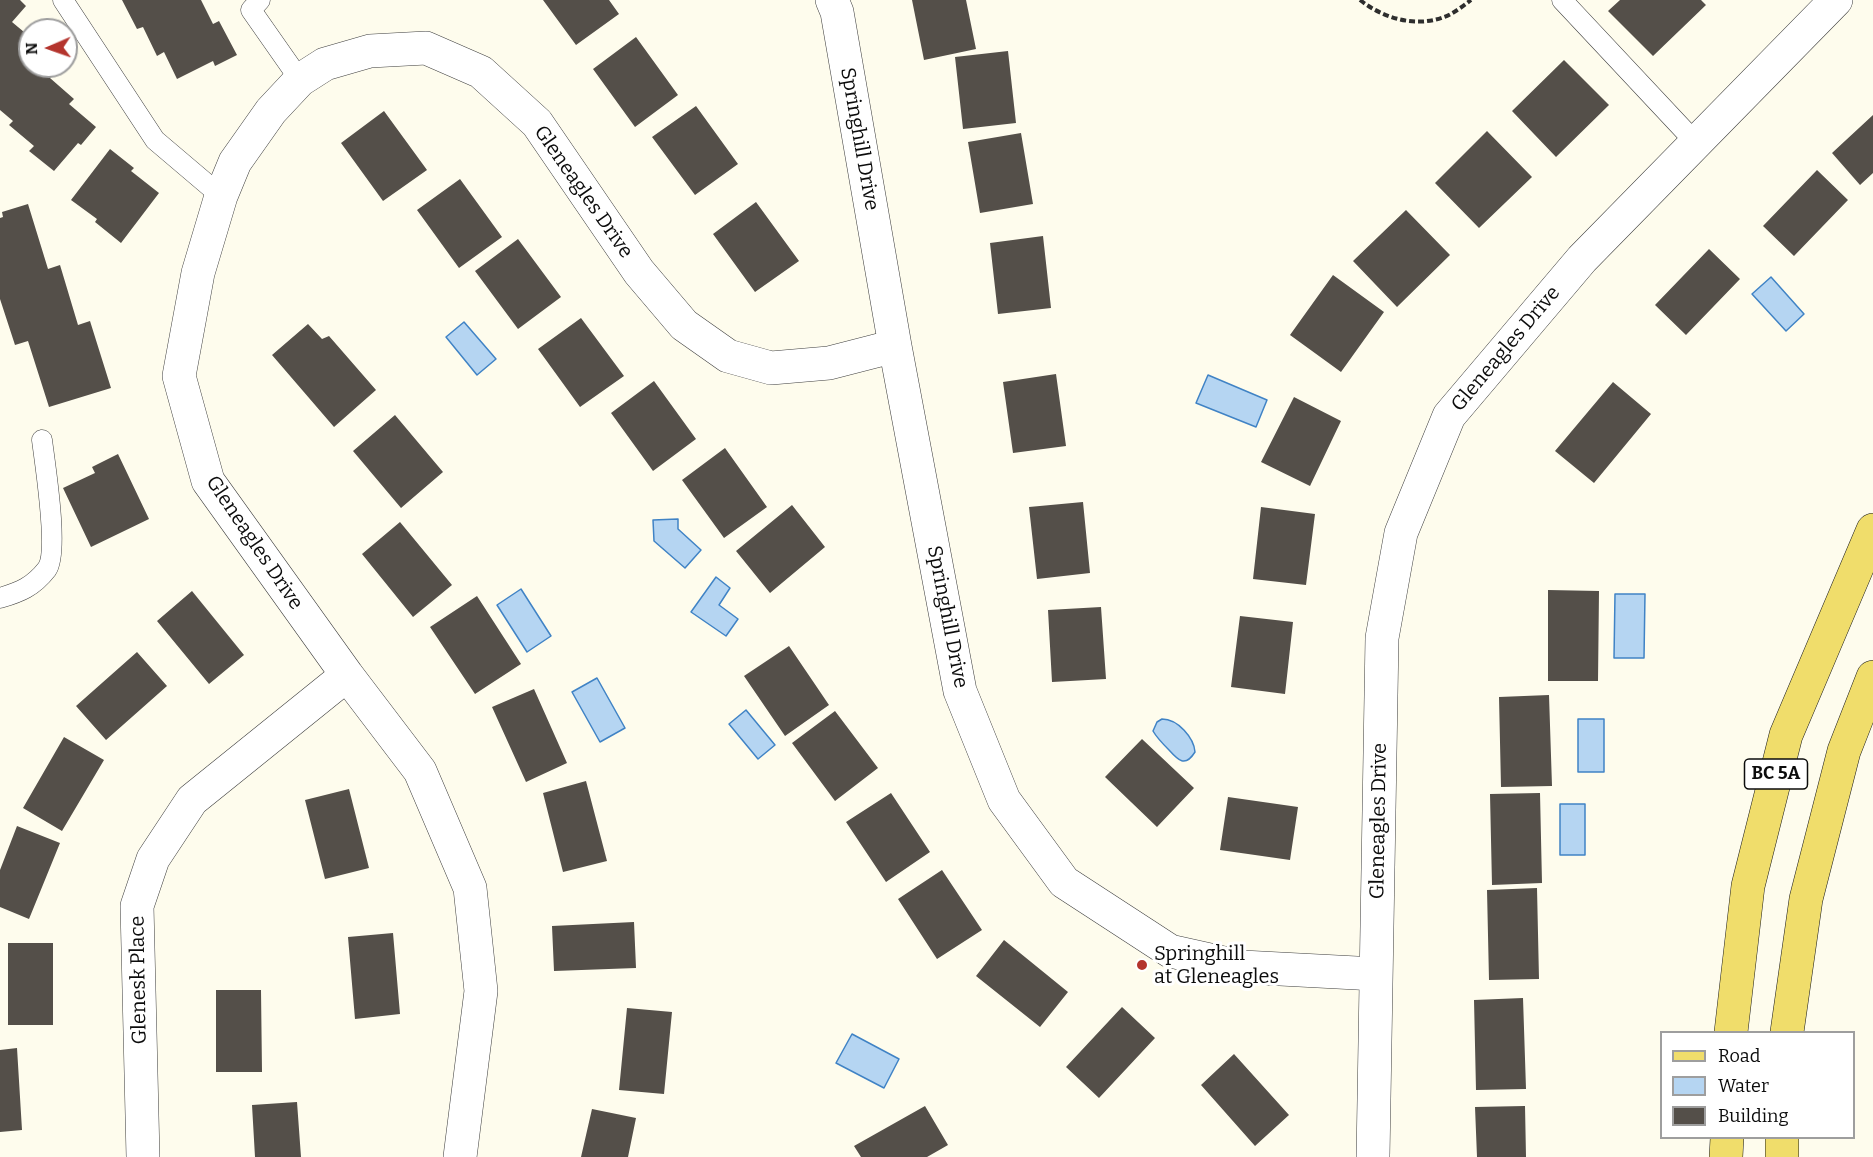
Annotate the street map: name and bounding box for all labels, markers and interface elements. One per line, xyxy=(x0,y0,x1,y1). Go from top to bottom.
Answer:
north arrow xyxy=(18,18,78,78)
text: N xyxy=(22,42,41,55)
street label: Springhill Drive xyxy=(835,66,883,212)
street label: Gleneagles Drive xyxy=(528,121,638,263)
street label: Gleneagles Drive xyxy=(1447,281,1565,417)
street label: Gleneagles Drive xyxy=(200,472,308,614)
street label: Springhill Drive xyxy=(921,544,973,690)
street label: Gleneagles Drive xyxy=(1366,743,1392,899)
road number: BC 5A xyxy=(1744,759,1808,789)
street label: Glenesk Place xyxy=(126,915,152,1045)
place label: Springhill at Gleneagles xyxy=(1154,942,1279,989)
marker: Springhill at Gleneagles xyxy=(1135,958,1149,972)
legend xyxy=(1660,1031,1855,1139)
text: Road xyxy=(1718,1045,1760,1067)
text: Water xyxy=(1718,1075,1769,1097)
text: Building xyxy=(1718,1105,1789,1127)

